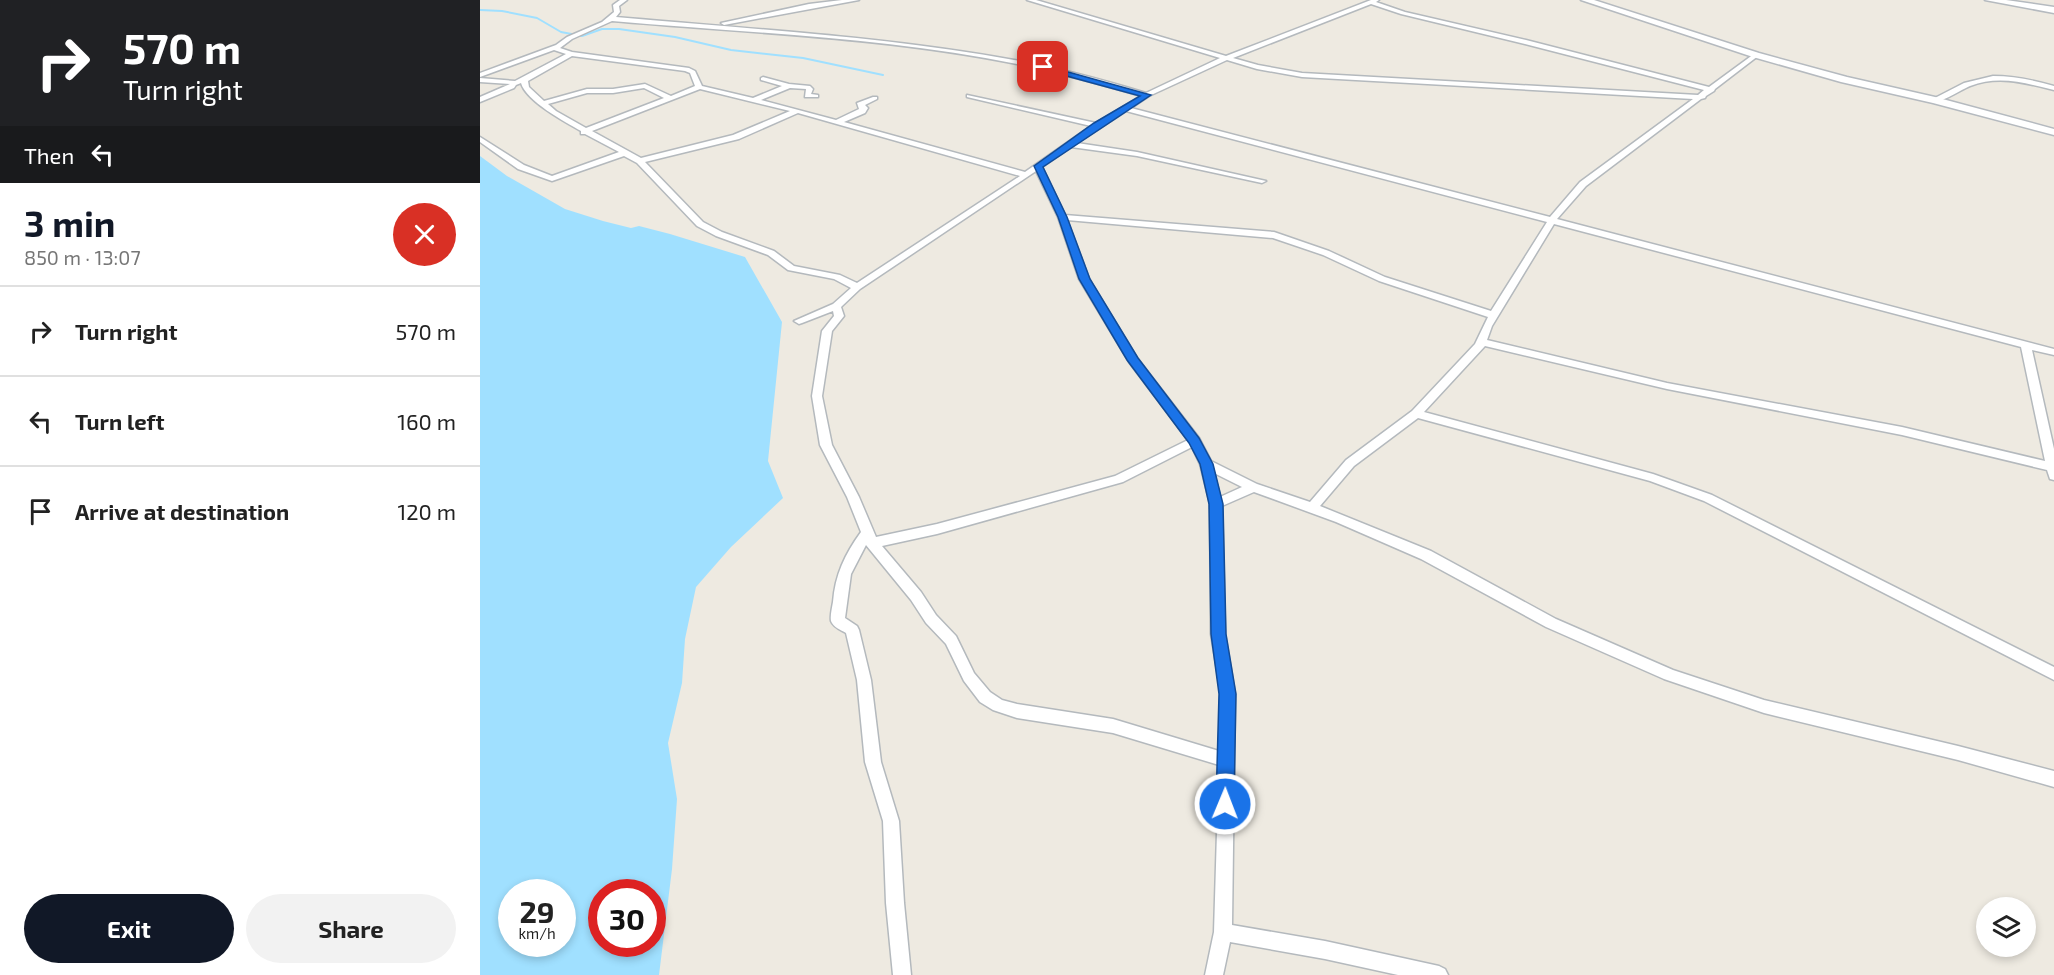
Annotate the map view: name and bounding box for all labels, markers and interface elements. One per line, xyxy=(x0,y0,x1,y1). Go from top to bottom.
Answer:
text: 570 m xyxy=(123,22,241,72)
icon: right xyxy=(24,24,102,102)
pin xyxy=(1017,41,1068,92)
icon: arrive xyxy=(1026,50,1059,83)
text: Turn right xyxy=(123,73,243,105)
icon: left xyxy=(86,138,119,171)
text: Then xyxy=(24,142,74,168)
text: 3 min xyxy=(24,201,115,244)
button: close xyxy=(393,203,456,266)
text: 850 m · 13:07 xyxy=(24,245,141,269)
icon: right xyxy=(24,315,57,348)
text: Turn right xyxy=(75,318,177,344)
text: 570 m xyxy=(395,318,456,344)
icon: left xyxy=(24,405,57,438)
text: Turn left xyxy=(75,408,164,434)
text: 160 m xyxy=(397,408,456,434)
icon: arrive xyxy=(24,495,57,528)
text: Arrive at destination xyxy=(75,498,289,524)
text: 120 m xyxy=(397,498,456,524)
position arrow xyxy=(1193,772,1257,836)
speed limit sign: 30 xyxy=(588,879,666,957)
text: 29 xyxy=(519,893,555,929)
button: Exit xyxy=(24,894,234,963)
button: Share xyxy=(246,894,456,963)
map controls xyxy=(1976,897,2036,957)
button: layers xyxy=(1976,897,2036,957)
text: km/h xyxy=(518,924,556,942)

